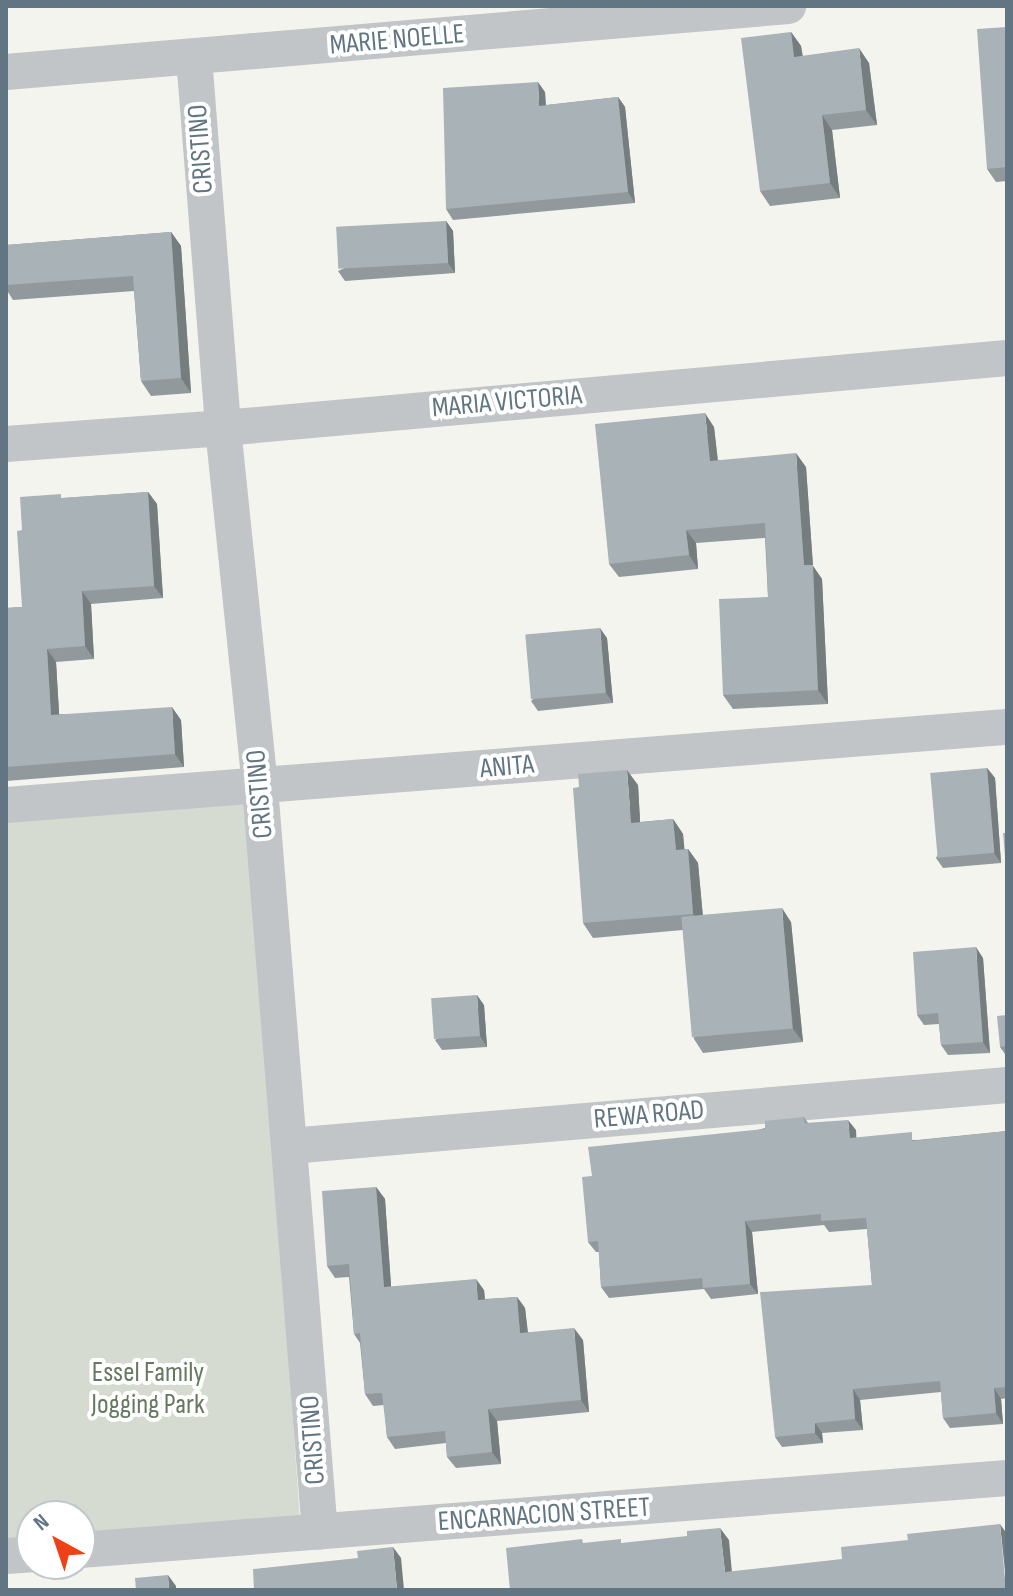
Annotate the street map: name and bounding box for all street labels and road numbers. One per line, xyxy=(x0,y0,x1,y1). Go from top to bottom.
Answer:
street label: MARIE NOELLE xyxy=(328,17,466,63)
street label: CRISTINO xyxy=(181,103,221,195)
street label: MARIA VICTORIA xyxy=(431,379,583,425)
street label: CRISTINO xyxy=(239,748,281,840)
street label: ANITA xyxy=(479,748,535,786)
street label: REWA ROAD xyxy=(592,1093,706,1137)
street label: CRISTINO xyxy=(293,1394,333,1486)
street label: ENCARNACION STREET xyxy=(437,1491,651,1539)

